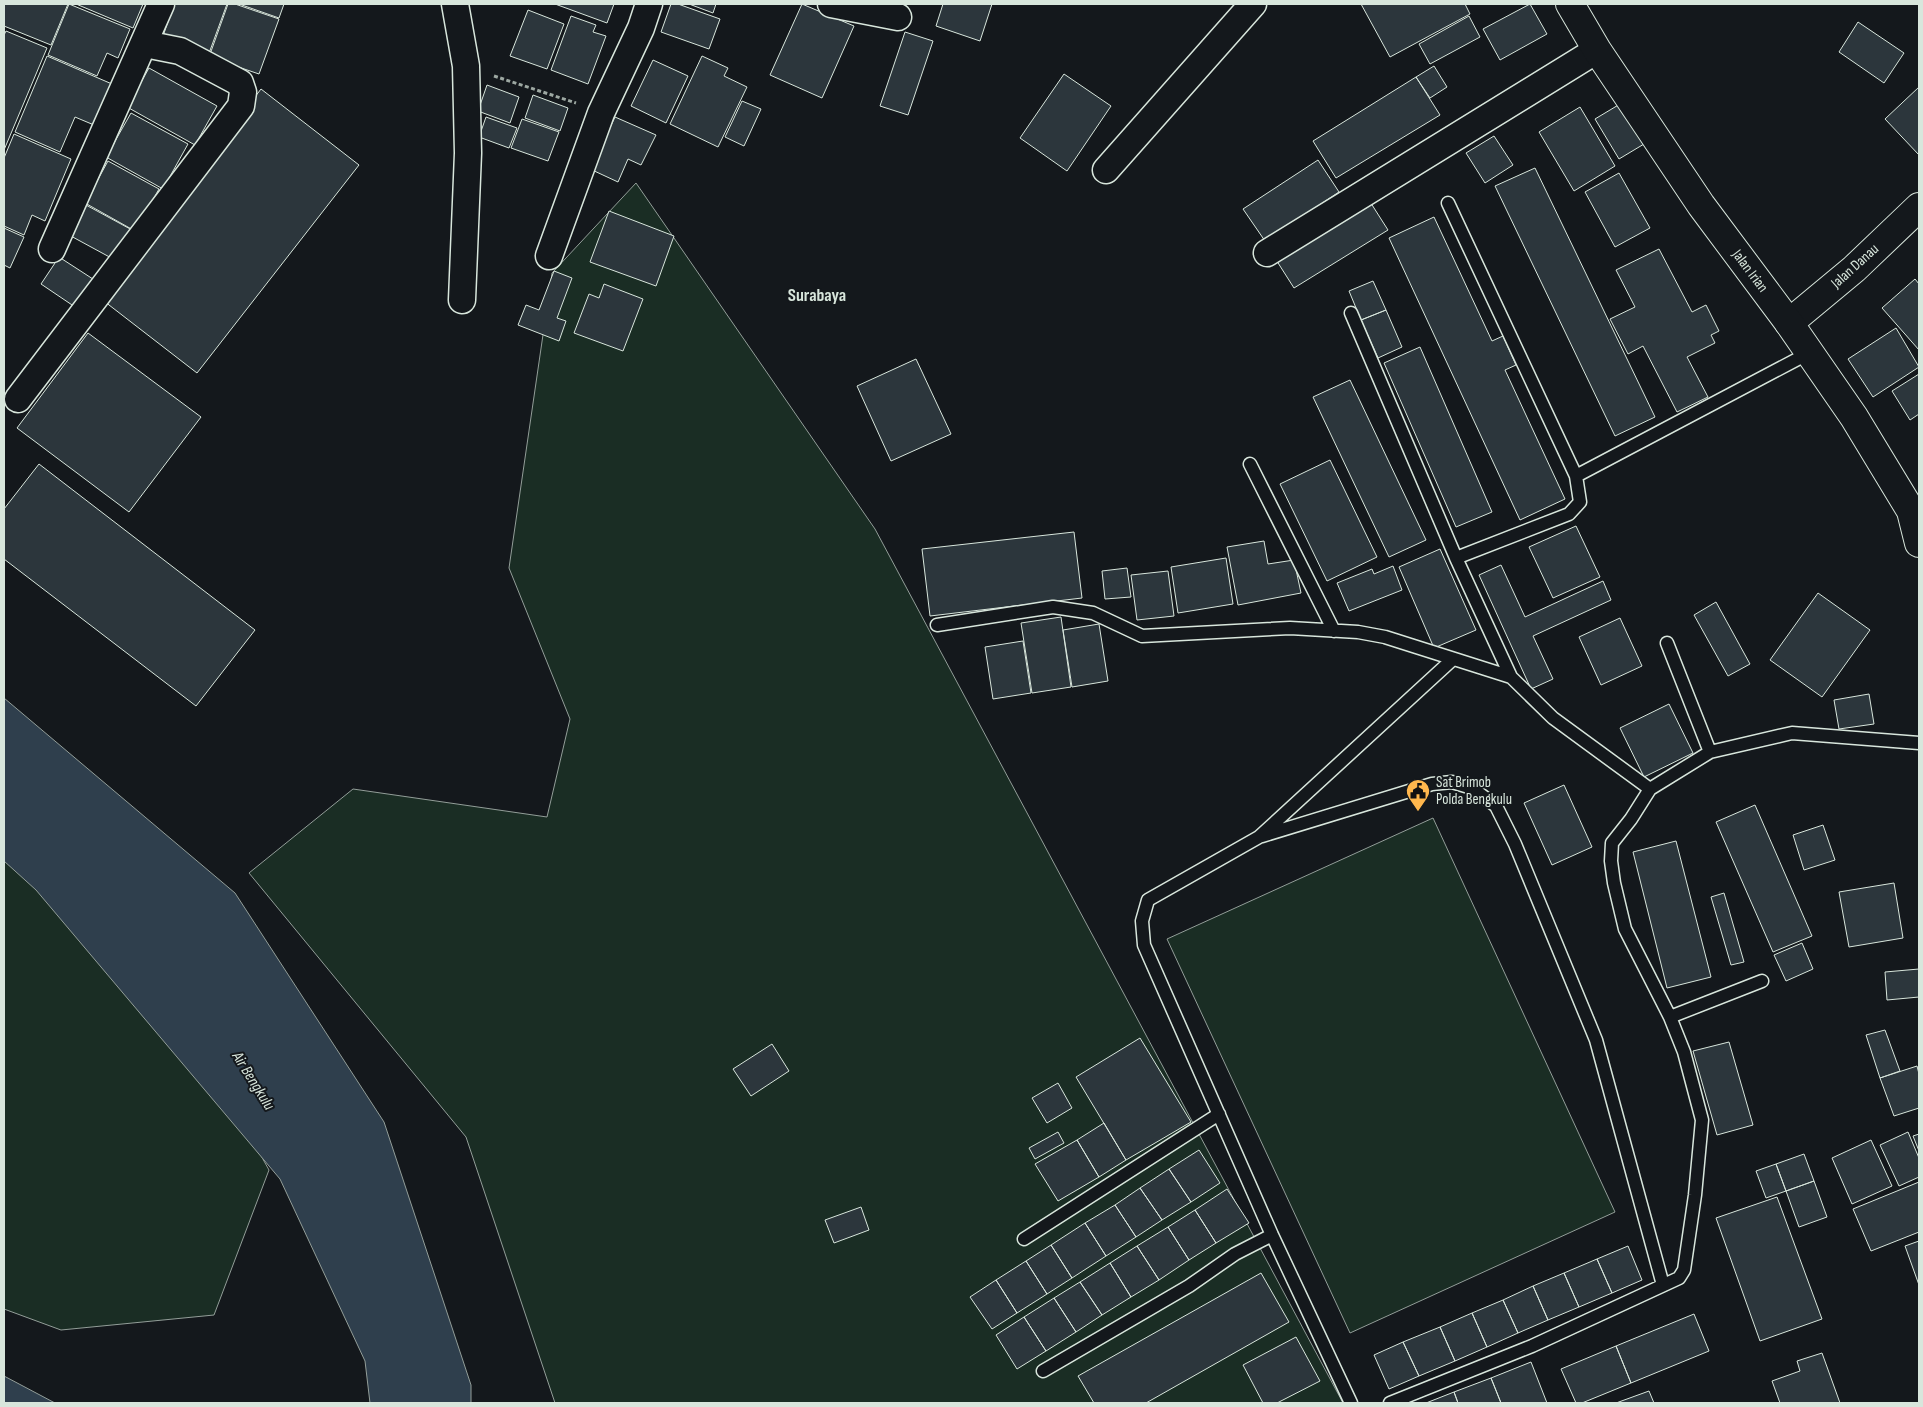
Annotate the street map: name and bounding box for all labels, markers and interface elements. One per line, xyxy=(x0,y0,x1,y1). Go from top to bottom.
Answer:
street label: Jalan Danau xyxy=(1826,240,1883,293)
street label: Jalan Irian xyxy=(1727,245,1772,296)
district label: Surabaya xyxy=(788,285,846,306)
place label: Sat Brimob Polda Bengkulu xyxy=(1436,773,1512,809)
public building icon: Sat Brimob Polda Bengkulu xyxy=(1405,778,1431,812)
water label: Air Bengkulu xyxy=(227,1048,279,1114)

